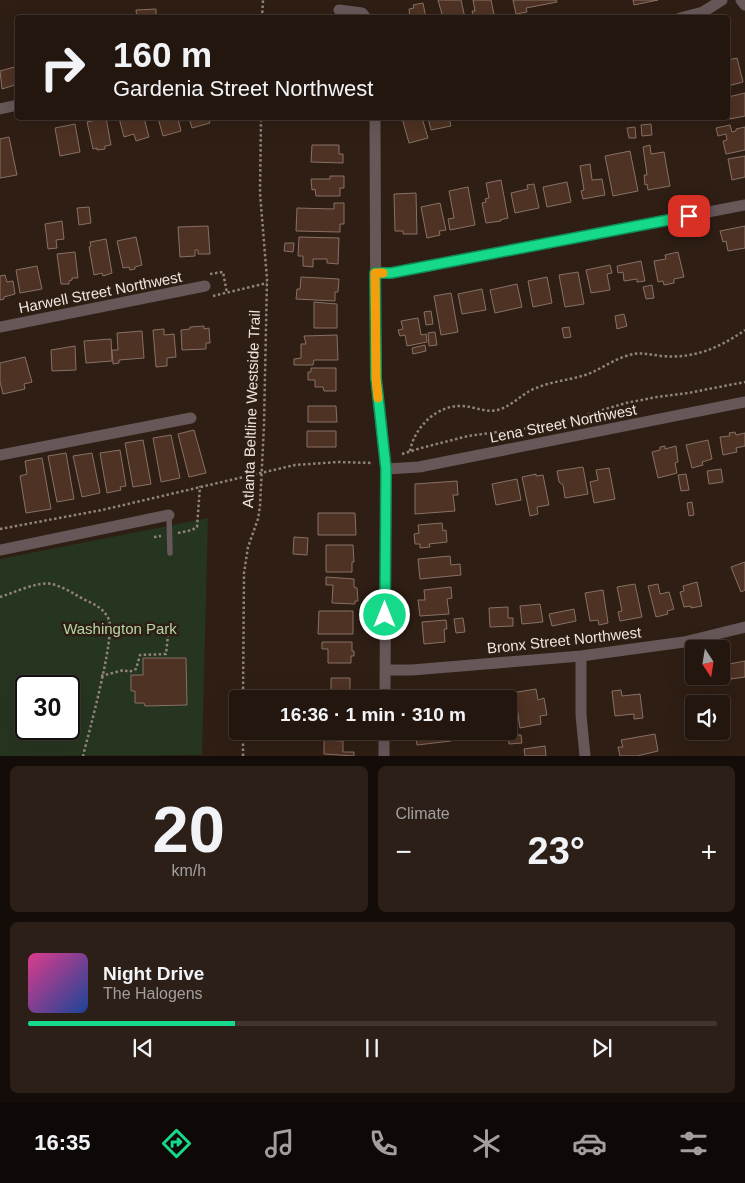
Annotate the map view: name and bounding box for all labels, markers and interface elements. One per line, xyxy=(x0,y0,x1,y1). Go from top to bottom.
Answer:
icon: right xyxy=(30,35,95,100)
text: 160 m xyxy=(113,35,212,74)
text: Gardenia Street Northwest xyxy=(113,76,373,101)
pin xyxy=(668,195,710,237)
icon: arrive xyxy=(675,202,703,230)
street label: Harwell Street Northwest xyxy=(17,268,184,316)
street label: Atlanta Beltline Westside Trail xyxy=(239,310,263,508)
street label: Lena Street Northwest xyxy=(488,400,639,446)
position arrow xyxy=(358,588,410,640)
park label: Washington Park xyxy=(63,620,177,637)
street label: Bronx Street Northwest xyxy=(486,623,643,657)
north arrow xyxy=(685,640,730,685)
map controls xyxy=(685,640,730,740)
speed limit sign: 30 xyxy=(15,675,80,740)
button: sound xyxy=(685,695,730,740)
text: 16:36 · 1 min · 310 m xyxy=(280,704,466,725)
text: 20 xyxy=(153,793,225,866)
text: Climate xyxy=(396,805,450,822)
text: 23° xyxy=(528,830,585,872)
text: − xyxy=(396,836,412,867)
text: + xyxy=(701,836,717,867)
text: km/h xyxy=(171,862,206,879)
text: Night Drive xyxy=(103,963,204,984)
text: The Halogens xyxy=(103,985,203,1002)
icon: previous xyxy=(129,1034,157,1062)
icon: pause xyxy=(358,1034,386,1062)
icon: next xyxy=(588,1034,616,1062)
icon: directions xyxy=(159,1126,194,1161)
icon: music xyxy=(262,1126,297,1161)
icon: phone xyxy=(366,1126,401,1161)
icon: climate xyxy=(469,1126,504,1161)
icon: car xyxy=(572,1126,607,1161)
icon: filters xyxy=(676,1126,711,1161)
text: 16:35 xyxy=(34,1130,90,1155)

